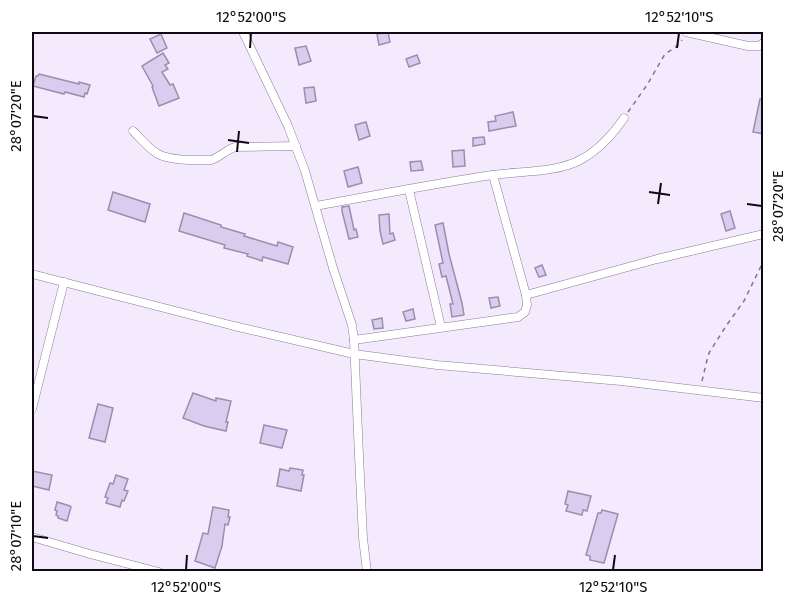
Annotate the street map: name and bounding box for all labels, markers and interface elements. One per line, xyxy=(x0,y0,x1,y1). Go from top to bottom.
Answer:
text: 12°52'00"S xyxy=(216,8,286,26)
text: 12°52'10"S xyxy=(645,8,713,26)
text: 28°07'20"E xyxy=(7,80,25,152)
text: 28°07'20"E xyxy=(769,170,787,242)
text: 28°07'10"E xyxy=(7,501,25,571)
text: 12°52'00"S xyxy=(151,578,221,596)
text: 12°52'10"S xyxy=(579,578,647,596)

